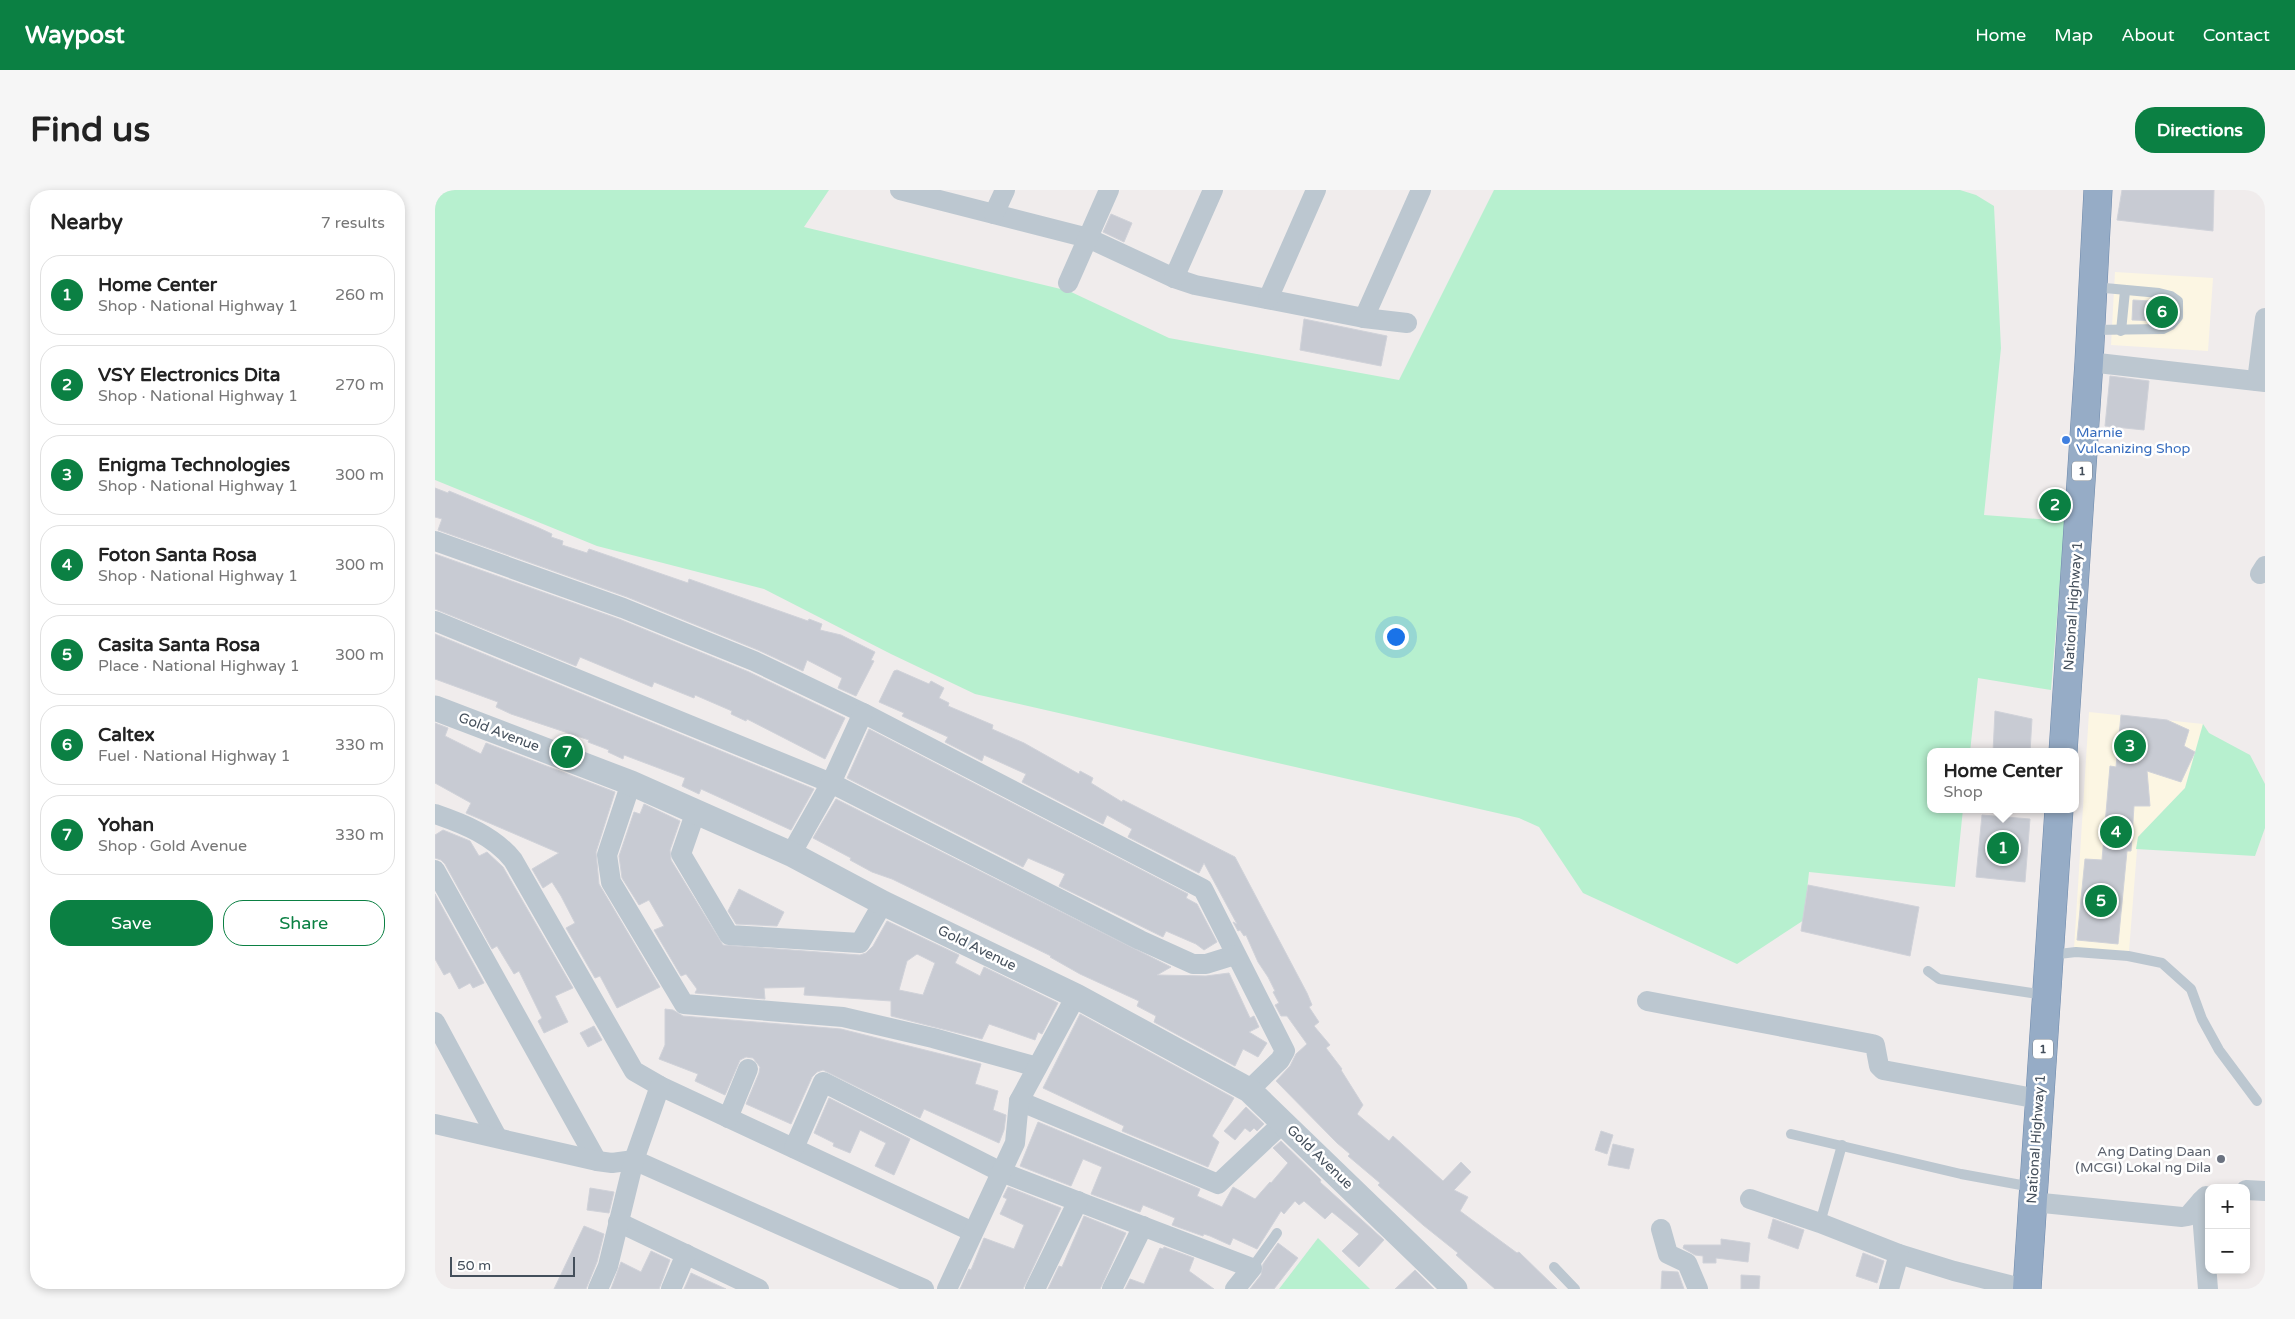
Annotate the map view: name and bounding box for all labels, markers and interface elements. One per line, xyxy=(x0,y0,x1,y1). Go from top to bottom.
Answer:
text: Waypost xyxy=(25,21,125,50)
text: Home xyxy=(1975,24,2026,46)
text: Map xyxy=(2054,24,2093,46)
text: About xyxy=(2121,24,2175,46)
text: Contact xyxy=(2203,24,2270,46)
button: Directions xyxy=(2135,107,2265,153)
text: Find us xyxy=(30,109,150,151)
text: Nearby xyxy=(50,210,123,235)
text: 7 results xyxy=(321,213,385,233)
text: Home Center xyxy=(98,274,217,296)
text: 1 xyxy=(62,285,72,305)
text: 260 m xyxy=(335,285,384,305)
pin: 6 xyxy=(2146,293,2178,331)
text: Shop · National Highway 1 xyxy=(98,296,298,316)
text: VSY Electronics Dita xyxy=(98,364,281,386)
text: 2 xyxy=(62,375,72,395)
text: 270 m xyxy=(335,375,384,395)
text: Shop · National Highway 1 xyxy=(98,386,298,406)
place label: Marnie Vulcanizing Shop xyxy=(2076,424,2191,457)
marker: Marnie Vulcanizing Shop xyxy=(2060,434,2072,446)
text: Enigma Technologies xyxy=(98,454,290,476)
road number: 1 xyxy=(2072,462,2092,480)
text: 3 xyxy=(62,465,72,485)
text: 300 m xyxy=(335,465,384,485)
text: Shop · National Highway 1 xyxy=(98,476,298,496)
pin: 2 xyxy=(2039,486,2071,524)
street label: National Highway 1 xyxy=(2060,541,2086,671)
text: Foton Santa Rosa xyxy=(98,544,257,566)
text: 4 xyxy=(62,555,72,575)
text: 300 m xyxy=(335,555,384,575)
text: Shop · National Highway 1 xyxy=(98,566,298,586)
your location xyxy=(1383,624,1409,650)
text: Casita Santa Rosa xyxy=(98,634,260,656)
text: 5 xyxy=(62,645,72,665)
text: 300 m xyxy=(335,645,384,665)
text: Place · National Highway 1 xyxy=(98,656,300,676)
street label: Gold Avenue xyxy=(456,709,542,755)
text: Caltex xyxy=(98,724,155,746)
pin: 3 xyxy=(2114,727,2146,765)
pin: 7 xyxy=(551,733,583,771)
text: 6 xyxy=(62,735,72,755)
text: 330 m xyxy=(335,735,384,755)
text: Fuel · National Highway 1 xyxy=(98,746,291,766)
popup xyxy=(1927,748,2079,813)
text: Home Center xyxy=(1944,760,2062,782)
text: Shop xyxy=(1944,782,1983,802)
pin: 4 xyxy=(2100,813,2132,851)
text: Yohan xyxy=(98,814,154,836)
text: 7 xyxy=(62,825,72,845)
text: 330 m xyxy=(335,825,384,845)
pin: 1 xyxy=(1987,829,2019,867)
text: Shop · Gold Avenue xyxy=(98,836,247,856)
pin: 5 xyxy=(2085,882,2117,920)
button: Save xyxy=(50,900,213,946)
button: Share xyxy=(223,900,385,946)
street label: Gold Avenue xyxy=(935,922,1019,974)
road number: 1 xyxy=(2033,1040,2053,1059)
street label: National Highway 1 xyxy=(2023,1074,2049,1204)
street label: Gold Avenue xyxy=(1283,1121,1357,1193)
place label: Ang Dating Daan (MCGI) Lokal ng Dila xyxy=(2075,1143,2211,1176)
marker: Ang Dating Daan (MCGI) Lokal ng Dila xyxy=(2215,1153,2227,1165)
map controls xyxy=(2205,1184,2250,1274)
button: + xyxy=(2205,1184,2250,1229)
button: − xyxy=(2205,1229,2250,1274)
scale bar xyxy=(450,1254,575,1277)
text: 50 m xyxy=(457,1257,491,1274)

